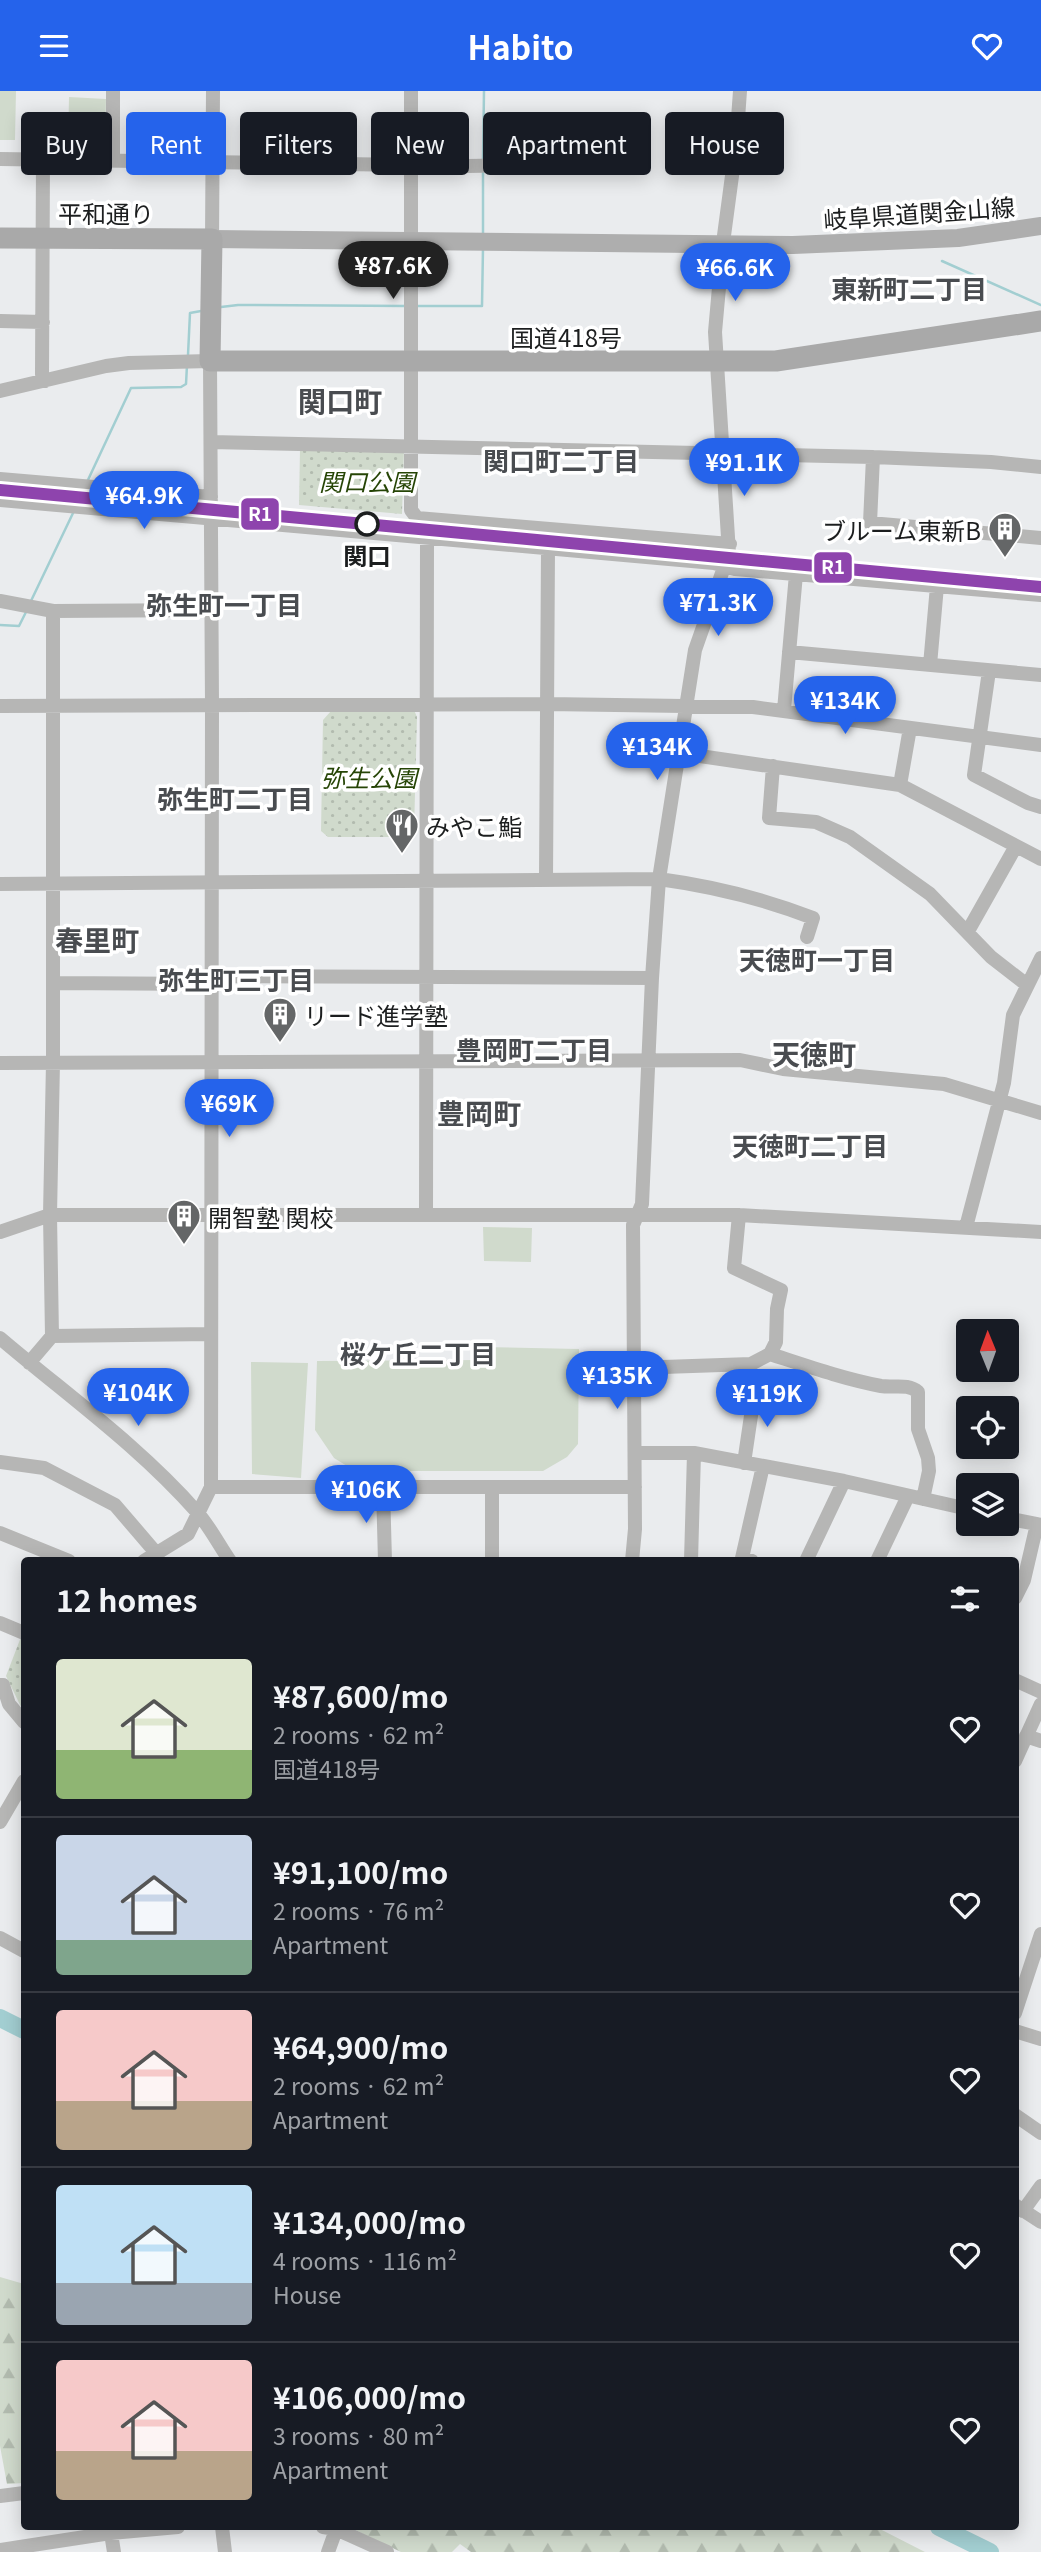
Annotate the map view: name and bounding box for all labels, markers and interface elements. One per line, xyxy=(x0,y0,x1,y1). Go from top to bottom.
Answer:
text: Habito xyxy=(467,23,574,69)
icon: menu xyxy=(35,27,73,65)
icon: heart xyxy=(968,27,1006,65)
chip: Buy xyxy=(21,112,112,175)
chip: Rent xyxy=(126,112,226,175)
chip: Filters xyxy=(240,112,357,175)
chip: New xyxy=(371,112,469,175)
chip: Apartment xyxy=(483,112,651,175)
chip: House xyxy=(665,112,784,175)
street label: 岐阜県道関金山線 xyxy=(822,188,1016,236)
street label: 平和通り xyxy=(58,195,154,230)
pin: ¥87.6K xyxy=(336,241,450,301)
pin: ¥66.6K xyxy=(678,243,792,303)
text: ¥87.6K xyxy=(354,247,432,281)
text: ¥66.6K xyxy=(696,249,774,283)
district label: 東新町二丁目 xyxy=(831,269,987,306)
street label: 国道418号 xyxy=(510,319,622,354)
district label: 関口町 xyxy=(298,380,382,420)
pin: ¥91.1K xyxy=(687,439,801,498)
district label: 関口町二丁目 xyxy=(483,441,639,478)
text: ¥91.1K xyxy=(705,444,783,478)
park label: 関口公園 xyxy=(319,463,418,498)
pin: ¥64.9K xyxy=(87,471,201,531)
text: ¥64.9K xyxy=(105,477,183,511)
line badge: R1 xyxy=(240,497,280,531)
text: R1 xyxy=(248,499,272,526)
building icon: ブルーム東新B xyxy=(986,510,1024,559)
marker: 関口 xyxy=(355,512,379,536)
place label: ブルーム東新B xyxy=(822,512,981,547)
place label: 関口 xyxy=(343,537,391,572)
line badge: R1 xyxy=(813,551,853,584)
text: R1 xyxy=(821,552,845,579)
pin: ¥71.3K xyxy=(661,579,775,638)
text: ¥71.3K xyxy=(679,584,757,618)
district label: 弥生町一丁目 xyxy=(146,585,302,622)
pin: ¥134K xyxy=(796,677,894,736)
text: ¥134K xyxy=(810,682,880,716)
pin: ¥134K xyxy=(608,723,706,782)
text: ¥134K xyxy=(622,728,692,762)
park label: 弥生公園 xyxy=(321,759,420,794)
district label: 弥生町二丁目 xyxy=(157,779,313,816)
restaurant icon: みやこ鮨 xyxy=(383,806,421,855)
place label: みやこ鮨 xyxy=(426,808,522,843)
district label: 春里町 xyxy=(55,919,139,959)
district label: 天徳町一丁目 xyxy=(739,940,895,977)
district label: 弥生町三丁目 xyxy=(158,960,314,997)
building icon: リード進学塾 xyxy=(261,995,299,1044)
place label: リード進学塾 xyxy=(304,997,448,1032)
district label: 豊岡町二丁目 xyxy=(456,1030,612,1067)
district label: 天徳町 xyxy=(772,1033,856,1073)
pin: ¥69K xyxy=(188,1079,270,1139)
text: ¥69K xyxy=(201,1085,257,1119)
district label: 豊岡町 xyxy=(437,1092,521,1132)
district label: 天徳町二丁目 xyxy=(732,1126,888,1163)
building icon: 開智塾 関校 xyxy=(165,1197,203,1246)
place label: 開智塾 関校 xyxy=(208,1199,333,1234)
north arrow xyxy=(956,1319,1018,1383)
map controls xyxy=(956,1319,1019,1536)
district label: 桜ケ丘二丁目 xyxy=(340,1334,496,1371)
pin: ¥135K xyxy=(568,1351,666,1411)
text: ¥135K xyxy=(582,1357,652,1391)
pin: ¥104K xyxy=(89,1369,187,1428)
pin: ¥119K xyxy=(718,1369,816,1429)
text: ¥104K xyxy=(103,1374,173,1408)
text: ¥119K xyxy=(732,1375,802,1409)
button: locate xyxy=(956,1396,1019,1459)
pin: ¥106K xyxy=(317,1465,415,1525)
text: ¥106K xyxy=(331,1471,401,1505)
button: layers xyxy=(956,1473,1019,1536)
text: 12 homes xyxy=(56,1577,197,1621)
icon: filters xyxy=(946,1580,984,1618)
text: ¥87,600/mo xyxy=(273,1673,448,1717)
icon: home xyxy=(112,1687,196,1771)
icon: heart xyxy=(946,1710,984,1748)
text: 2 rooms · 62 m² xyxy=(273,1717,444,1751)
text: 国道418号 xyxy=(273,1751,380,1785)
text: ¥91,100/mo xyxy=(273,1849,448,1893)
icon: home xyxy=(112,1863,196,1947)
icon: heart xyxy=(946,1886,984,1924)
text: 2 rooms · 76 m² xyxy=(273,1893,444,1927)
text: Apartment xyxy=(273,1927,388,1961)
text: ¥64,900/mo xyxy=(273,2024,448,2068)
icon: home xyxy=(112,2038,196,2122)
icon: heart xyxy=(946,2061,984,2099)
text: 2 rooms · 62 m² xyxy=(273,2068,444,2102)
text: Apartment xyxy=(273,2102,388,2136)
text: ¥134,000/mo xyxy=(273,2199,466,2243)
icon: home xyxy=(112,2213,196,2297)
icon: heart xyxy=(946,2236,984,2274)
text: 4 rooms · 116 m² xyxy=(273,2243,457,2277)
text: House xyxy=(273,2277,341,2311)
text: ¥106,000/mo xyxy=(273,2374,466,2418)
icon: home xyxy=(112,2388,196,2472)
icon: heart xyxy=(946,2411,984,2449)
text: 3 rooms · 80 m² xyxy=(273,2418,444,2452)
text: Apartment xyxy=(273,2452,388,2486)

